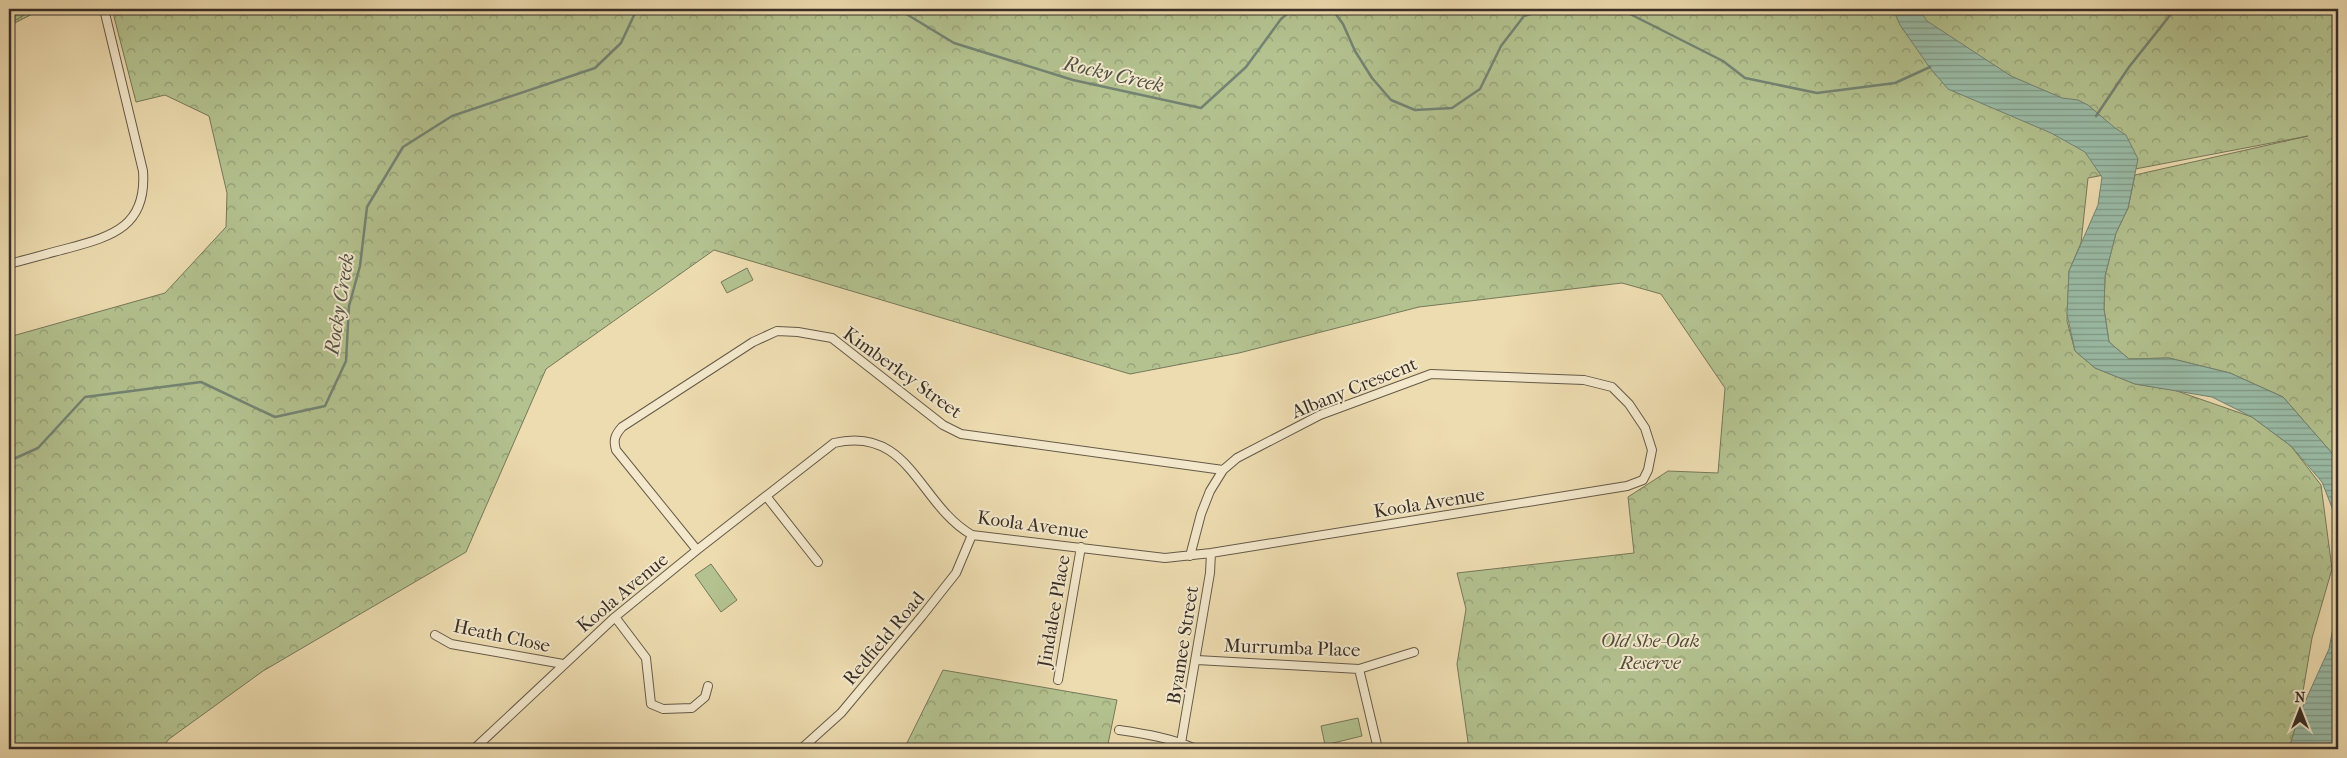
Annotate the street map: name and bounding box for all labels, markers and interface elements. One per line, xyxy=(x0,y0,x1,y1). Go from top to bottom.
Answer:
water label: Rocky Creek xyxy=(1059,51,1166,97)
water label: Rocky Creek xyxy=(320,252,359,358)
street label: Kimberley Street xyxy=(839,322,966,423)
street label: Albany Crescent xyxy=(1287,353,1421,423)
street label: Koola Avenue xyxy=(1372,483,1486,523)
street label: Koola Avenue xyxy=(976,506,1090,544)
street label: Koola Avenue xyxy=(573,548,673,637)
street label: Jindalee Place xyxy=(1033,553,1075,671)
street label: Byamee Street xyxy=(1163,584,1203,706)
street label: Redfield Road xyxy=(838,587,930,690)
street label: Heath Close xyxy=(451,615,552,657)
park label: Old She-Oak Reserve xyxy=(1600,630,1700,674)
street label: Murrumba Place xyxy=(1223,635,1361,661)
north arrow xyxy=(2274,686,2324,736)
text: N xyxy=(2295,689,2306,706)

